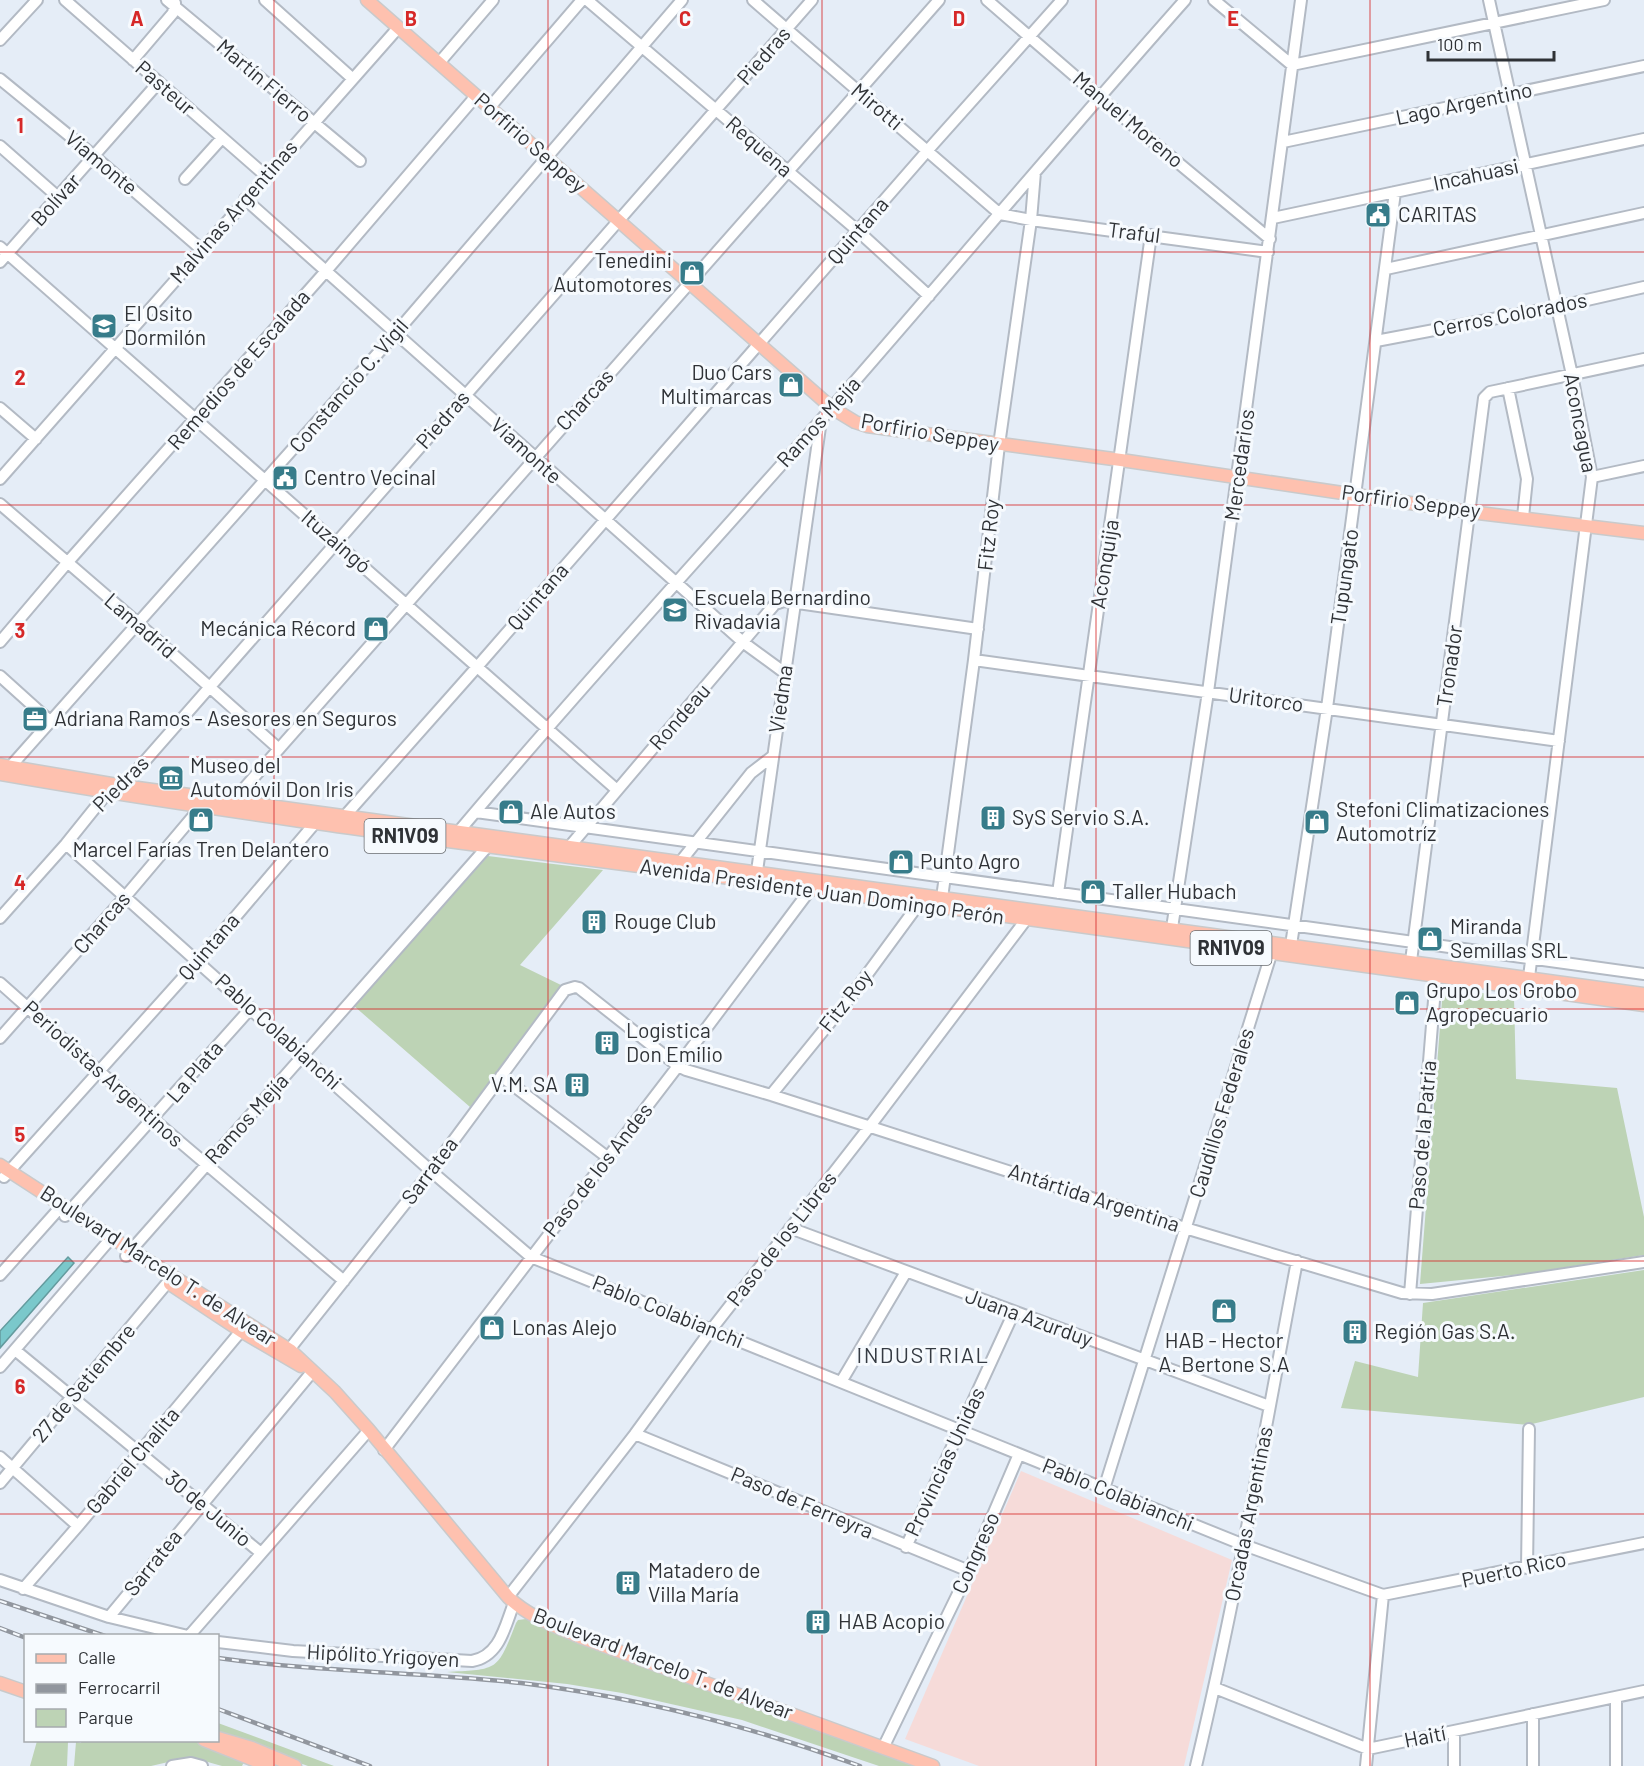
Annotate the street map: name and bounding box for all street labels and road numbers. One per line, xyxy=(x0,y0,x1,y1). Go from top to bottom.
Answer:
street label: Piedras xyxy=(731,21,795,89)
street label: Martín Fierro xyxy=(212,33,318,127)
street label: Pasteur xyxy=(131,54,201,120)
street label: Manuel Moreno xyxy=(1069,65,1189,172)
street label: Lago Argentino xyxy=(1393,76,1534,129)
street label: Mirotti xyxy=(847,77,909,135)
street label: Porfirio Seppey xyxy=(470,87,592,197)
street label: Requena xyxy=(722,110,798,182)
street label: Viamonte xyxy=(61,124,143,199)
street label: Malvinas Argentinas xyxy=(164,134,302,288)
street label: Incahuasi xyxy=(1431,152,1521,195)
street label: Bolívar xyxy=(25,167,85,230)
street label: Quintana xyxy=(821,191,893,269)
street label: Traful xyxy=(1107,216,1162,247)
street label: Remedios de Escalada xyxy=(162,284,314,454)
street label: Cerros Colorados xyxy=(1430,286,1589,341)
street label: Constancio C. Vigil xyxy=(283,313,413,457)
street label: Charcas xyxy=(550,363,618,435)
street label: Ramos Mejía xyxy=(771,371,865,471)
street label: Aconcagua xyxy=(1560,371,1603,475)
street label: Piedras xyxy=(410,385,474,453)
street label: Porfirio Seppey xyxy=(859,407,1002,456)
street label: Mercedarios xyxy=(1218,407,1259,522)
street label: Viamonte xyxy=(486,411,568,488)
street label: Porfirio Seppey xyxy=(1340,478,1482,523)
street label: Fitz Roy xyxy=(971,497,1004,572)
street label: Ituzaingó xyxy=(297,504,377,578)
street label: Aconquija xyxy=(1084,517,1123,610)
street label: Tupungato xyxy=(1324,527,1363,627)
street label: Quintana xyxy=(501,557,573,635)
street label: Lamadrid xyxy=(100,587,182,663)
street label: Tronador xyxy=(1430,623,1467,708)
street label: Viedma xyxy=(762,663,797,734)
street label: Rondeau xyxy=(643,678,715,754)
street label: Uritorco xyxy=(1227,681,1305,716)
street label: Piedras xyxy=(87,750,153,816)
road number: RN1V09 xyxy=(364,819,446,853)
street label: Avenida Presidente Juan Domingo Perón xyxy=(639,853,1006,928)
street label: Charcas xyxy=(67,886,135,958)
street label: Quintana xyxy=(172,907,244,985)
road number: RN1V09 xyxy=(1190,931,1272,965)
street label: Fitz Roy xyxy=(813,964,877,1036)
street label: Pablo Colabianchi xyxy=(211,968,347,1094)
street label: Periodistas Argentinos xyxy=(19,994,189,1151)
street label: Caudillos Federales xyxy=(1183,1025,1258,1200)
street label: La Plata xyxy=(160,1035,227,1107)
street label: Paso de la Patria xyxy=(1403,1059,1440,1211)
street label: Ramos Mejía xyxy=(199,1068,293,1168)
street label: Paso de los Andes xyxy=(537,1097,657,1241)
street label: Sarratea xyxy=(395,1131,462,1209)
street label: Antártida Argentina xyxy=(1006,1157,1183,1236)
street label: Paso de los Libres xyxy=(721,1166,841,1310)
street label: Boulevard Marcelo T. de Alvear xyxy=(36,1179,282,1351)
street label: Pablo Colabianchi xyxy=(589,1269,748,1352)
street label: Juana Azurduy xyxy=(962,1282,1097,1351)
street label: 27 de Setiembre xyxy=(26,1318,140,1446)
street label: Provincias Unidas xyxy=(898,1383,989,1540)
street label: Gabriel Chalita xyxy=(80,1402,184,1518)
street label: Orcadas Argentinas xyxy=(1218,1424,1277,1603)
street label: Pablo Colabianchi xyxy=(1039,1452,1198,1535)
street label: Paso de Ferreyra xyxy=(728,1460,877,1543)
street label: 30 de Junio xyxy=(161,1464,257,1551)
street label: Congreso xyxy=(946,1508,1004,1597)
street label: Sarratea xyxy=(118,1524,186,1600)
street label: Puerto Rico xyxy=(1459,1545,1568,1592)
street label: Boulevard Marcelo T. de Alvear xyxy=(530,1601,797,1724)
street label: Hipólito Yrigoyen xyxy=(306,1638,460,1671)
street label: Haití xyxy=(1402,1719,1448,1752)

